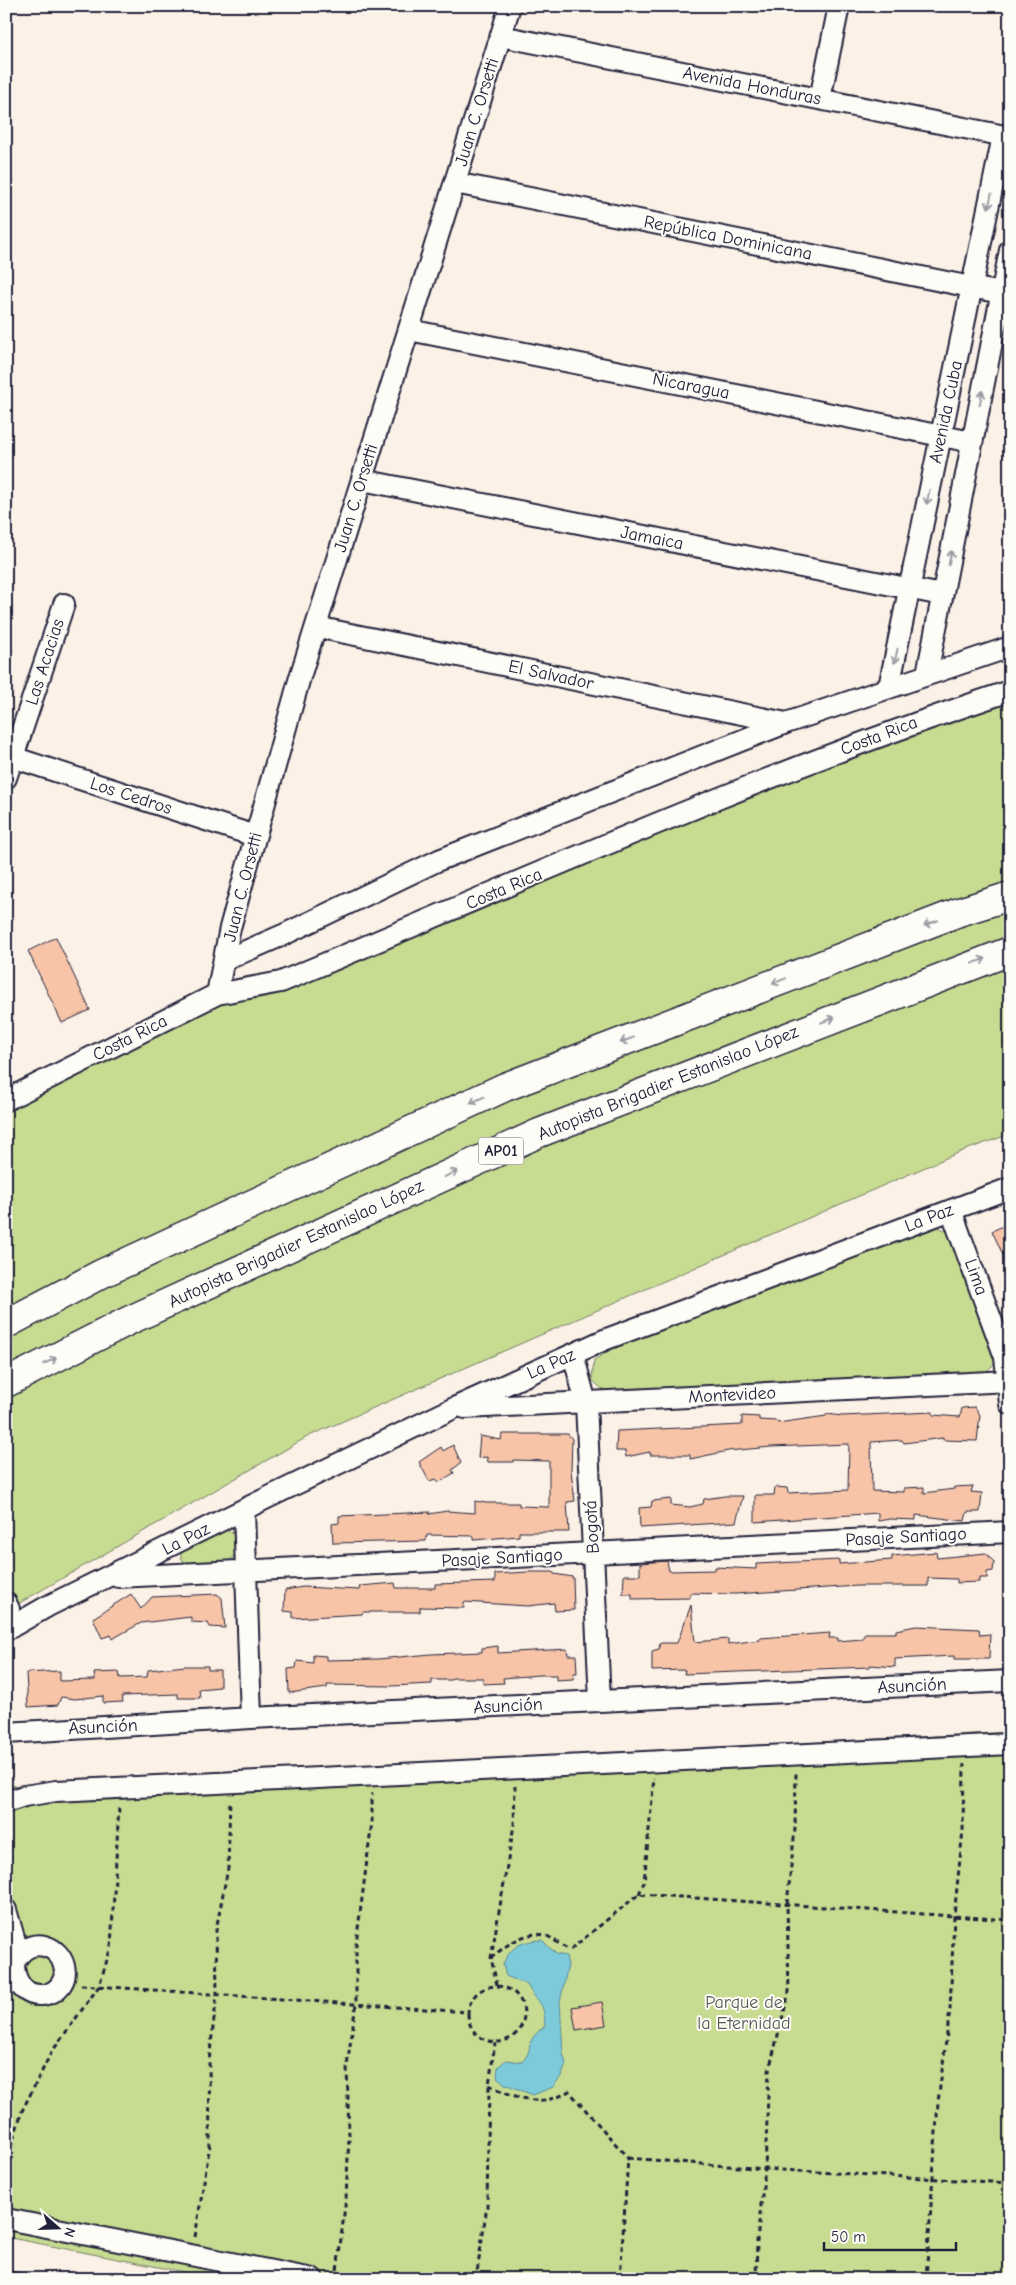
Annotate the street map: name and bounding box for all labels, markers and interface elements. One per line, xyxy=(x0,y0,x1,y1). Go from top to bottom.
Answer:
street label: Juan C. Orsetti xyxy=(451,55,503,169)
street label: Avenida Honduras xyxy=(681,62,823,110)
one-way arrow xyxy=(984,193,994,209)
street label: República Dominicana xyxy=(642,211,814,265)
street label: Avenida Cuba xyxy=(925,359,967,465)
street label: Nicaragua xyxy=(651,368,731,404)
one-way arrow xyxy=(977,391,986,407)
street label: Juan C. Orsetti xyxy=(330,441,382,555)
one-way arrow xyxy=(923,489,933,505)
street label: Jamaica xyxy=(619,522,685,554)
one-way arrow xyxy=(945,550,955,566)
street label: Las Acacias xyxy=(21,616,69,708)
one-way arrow xyxy=(890,648,900,664)
street label: El Salvador xyxy=(506,656,596,694)
street label: Costa Rica xyxy=(838,712,920,760)
street label: Los Cedros xyxy=(87,773,175,819)
street label: Juan C. Orsetti xyxy=(219,830,267,944)
street label: Costa Rica xyxy=(463,864,545,914)
one-way arrow xyxy=(923,919,939,928)
one-way arrow xyxy=(971,956,986,965)
one-way arrow xyxy=(772,977,787,986)
street label: Costa Rica xyxy=(89,1010,171,1066)
one-way arrow xyxy=(820,1015,835,1024)
street label: Autopista Brigadier Estanislao López xyxy=(535,1021,801,1145)
one-way arrow xyxy=(620,1036,635,1045)
one-way arrow xyxy=(469,1095,484,1105)
road number: AP01 xyxy=(478,1138,524,1164)
one-way arrow xyxy=(443,1168,458,1178)
street label: Autopista Brigadier Estanislao López xyxy=(165,1175,427,1312)
street label: La Paz xyxy=(902,1199,956,1237)
street label: Lima xyxy=(960,1256,992,1298)
street label: La Paz xyxy=(524,1344,578,1384)
one-way arrow xyxy=(42,1356,57,1366)
street label: Montevideo xyxy=(688,1382,776,1408)
street label: Bogotá xyxy=(580,1500,604,1554)
street label: La Paz xyxy=(159,1518,213,1560)
street label: Pasaje Santiago xyxy=(845,1523,967,1551)
street label: Pasaje Santiago xyxy=(441,1544,563,1572)
street label: Asunción xyxy=(877,1674,947,1698)
street label: Asunción xyxy=(473,1694,543,1718)
street label: Asunción xyxy=(68,1715,138,1739)
park label: Parque de la Eternidad xyxy=(697,1992,791,2034)
north arrow xyxy=(32,2202,82,2252)
scale bar xyxy=(824,2220,956,2252)
text: N xyxy=(60,2225,79,2239)
text: 50 m xyxy=(831,2228,866,2246)

